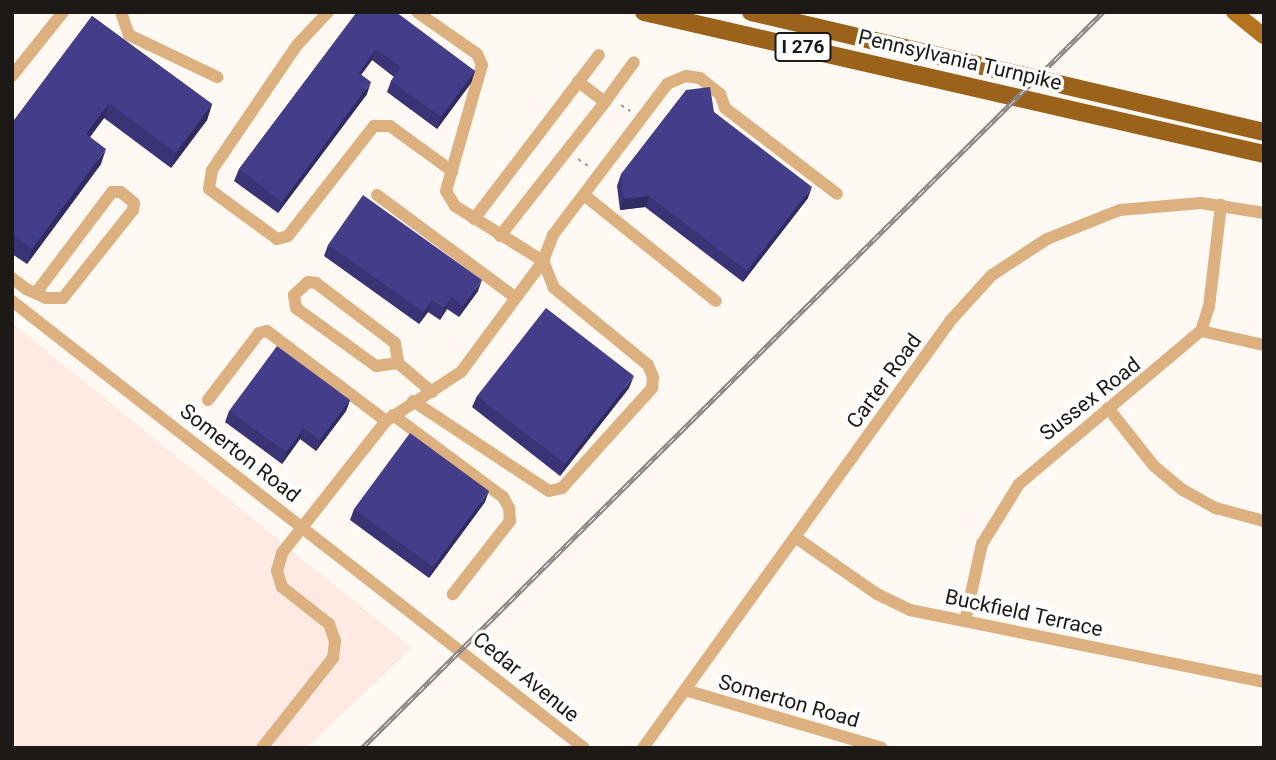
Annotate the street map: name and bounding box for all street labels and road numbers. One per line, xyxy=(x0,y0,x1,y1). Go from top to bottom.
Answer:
street label: Pennsylvania Turnpike xyxy=(856,24,1064,96)
road number: I 276 xyxy=(773,32,833,62)
street label: Carter Road xyxy=(841,329,927,433)
street label: Sussex Road xyxy=(1035,352,1145,446)
street label: Somerton Road xyxy=(175,398,305,508)
street label: Buckfield Terrace xyxy=(943,584,1105,642)
street label: Cedar Avenue xyxy=(468,627,584,727)
street label: Somerton Road xyxy=(716,669,862,733)

